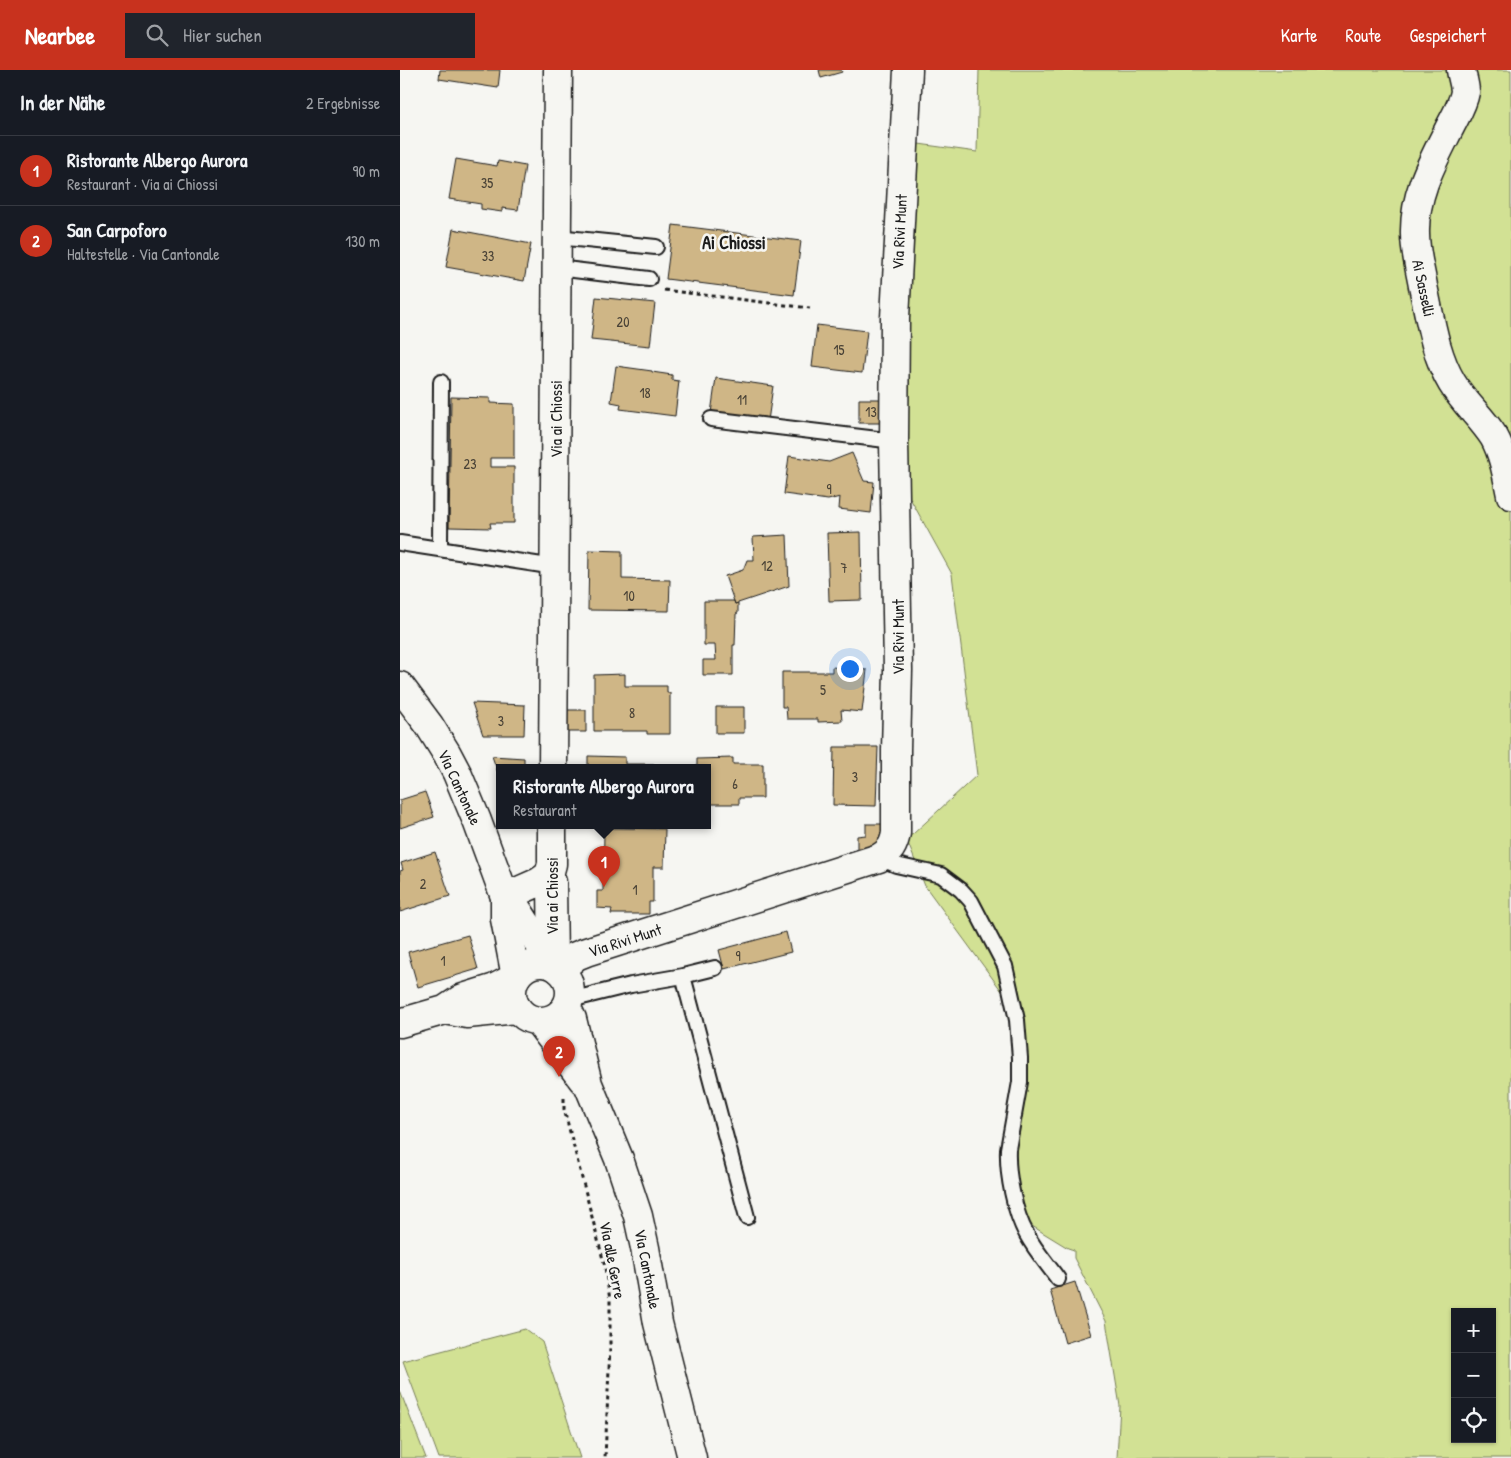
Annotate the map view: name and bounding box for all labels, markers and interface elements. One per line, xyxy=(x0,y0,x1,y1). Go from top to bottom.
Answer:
search box xyxy=(125,13,475,58)
text: Nearbee xyxy=(25,19,95,51)
icon: search xyxy=(143,21,171,49)
text: Hier suchen xyxy=(183,22,262,48)
text: Karte xyxy=(1281,23,1318,48)
text: Route xyxy=(1346,23,1382,48)
text: Gespeichert xyxy=(1410,23,1486,48)
text: In der Nähe xyxy=(20,88,105,117)
text: 2 Ergebnisse xyxy=(306,92,380,114)
text: Ristorante Albergo Aurora xyxy=(67,147,247,173)
text: 1 xyxy=(33,160,39,182)
text: 90 m xyxy=(352,160,380,182)
text: Restaurant · Via ai Chiossi xyxy=(67,173,218,195)
house number: 35 xyxy=(481,173,493,192)
street label: Via Rivi Munt xyxy=(886,193,912,270)
text: San Carpoforo xyxy=(67,217,167,243)
text: 2 xyxy=(32,230,40,252)
text: 130 m xyxy=(345,230,380,252)
district label: Ai Chiossi xyxy=(702,230,766,255)
text: Haltestelle · Via Cantonale xyxy=(67,243,220,265)
house number: 33 xyxy=(482,246,494,265)
street label: Ai Sasselli xyxy=(1407,257,1441,319)
house number: 20 xyxy=(617,312,629,331)
house number: 15 xyxy=(833,340,845,359)
street label: Via ai Chiossi xyxy=(545,380,567,458)
house number: 18 xyxy=(639,383,651,402)
house number: 11 xyxy=(737,390,747,409)
house number: 13 xyxy=(865,402,877,421)
house number: 23 xyxy=(464,454,476,473)
house number: 9 xyxy=(826,479,832,498)
house number: 12 xyxy=(761,556,773,575)
house number: 7 xyxy=(841,558,848,577)
house number: 10 xyxy=(623,586,635,605)
street label: Via Rivi Munt xyxy=(887,599,909,675)
your location xyxy=(837,656,863,682)
house number: 5 xyxy=(820,680,826,699)
house number: 8 xyxy=(629,703,635,722)
house number: 3 xyxy=(498,711,504,730)
street label: Via Cantonale xyxy=(433,746,487,829)
popup xyxy=(496,764,711,829)
house number: 3 xyxy=(852,767,858,786)
text: Ristorante Albergo Aurora xyxy=(513,773,694,799)
house number: 6 xyxy=(732,774,738,793)
text: Restaurant xyxy=(513,799,576,821)
pin: 1 xyxy=(588,846,620,887)
street label: Via ai Chiossi xyxy=(541,857,563,935)
house number: 2 xyxy=(420,874,427,893)
house number: 1 xyxy=(632,880,638,899)
street label: Via Rivi Munt xyxy=(586,918,665,962)
house number: 9 xyxy=(735,946,741,965)
house number: 1 xyxy=(440,951,446,970)
pin: 2 xyxy=(543,1036,575,1077)
street label: Via alle Gerre xyxy=(595,1219,631,1301)
street label: Via Cantonale xyxy=(629,1227,667,1311)
map controls xyxy=(1451,1308,1496,1443)
button: + xyxy=(1451,1308,1496,1353)
button: − xyxy=(1451,1353,1496,1398)
button: locate xyxy=(1451,1398,1496,1443)

